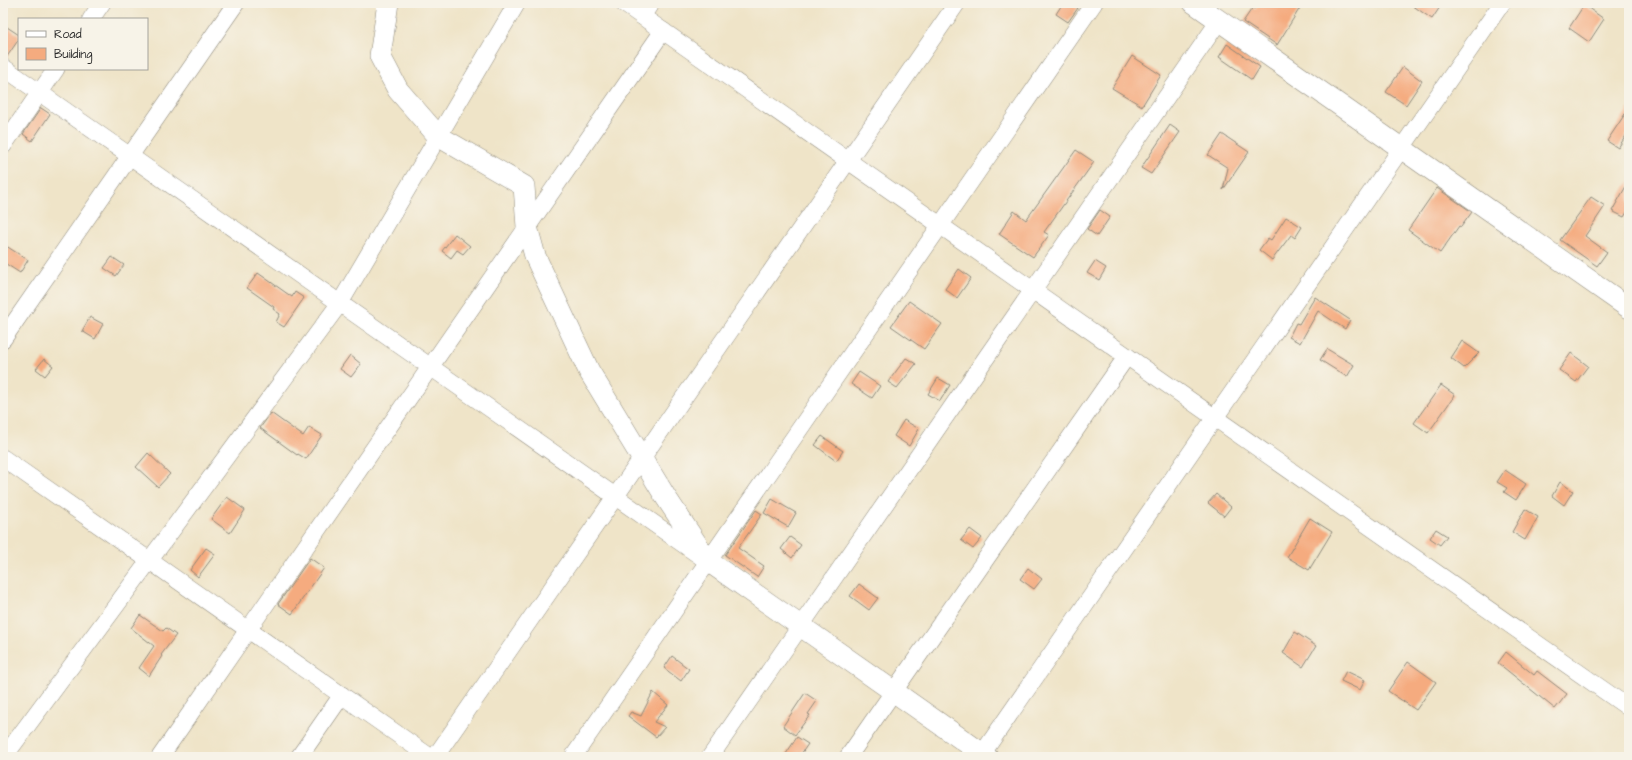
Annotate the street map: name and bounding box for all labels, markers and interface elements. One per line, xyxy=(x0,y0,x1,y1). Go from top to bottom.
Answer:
legend xyxy=(18,18,148,70)
text: Road xyxy=(54,26,82,43)
text: Building xyxy=(54,46,92,64)

